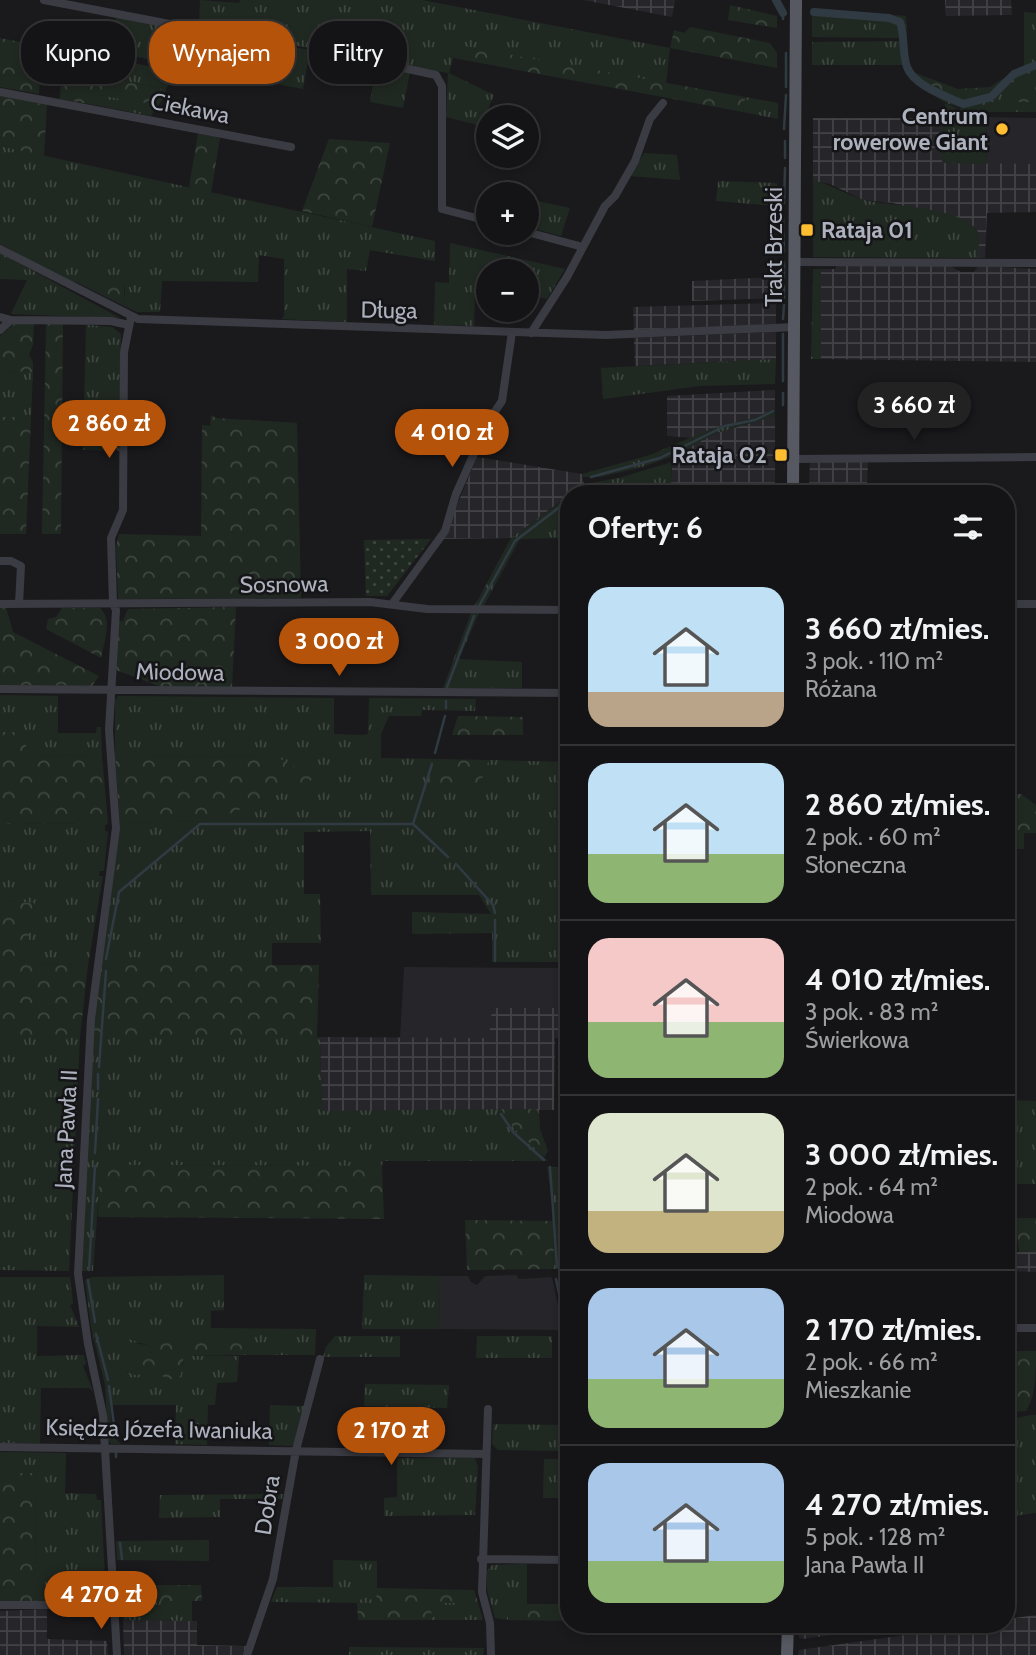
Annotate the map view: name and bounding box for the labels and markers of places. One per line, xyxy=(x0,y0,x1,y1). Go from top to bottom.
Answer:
place label: Centrum rowerowe Giant xyxy=(833,102,988,156)
marker: Centrum rowerowe Giant xyxy=(994,121,1010,137)
place label: Rataja 01 xyxy=(821,216,913,244)
marker: Rataja 01 xyxy=(799,222,815,238)
pin: 3 660 zł xyxy=(842,382,986,442)
pin: 2 860 zł xyxy=(37,400,181,460)
pin: 4 010 zł xyxy=(380,410,524,469)
place label: Rataja 02 xyxy=(672,441,767,469)
marker: Rataja 02 xyxy=(773,447,789,463)
pin: 3 000 zł xyxy=(267,618,411,678)
pin: 2 170 zł xyxy=(319,1408,463,1467)
pin: 4 270 zł xyxy=(29,1572,173,1631)

